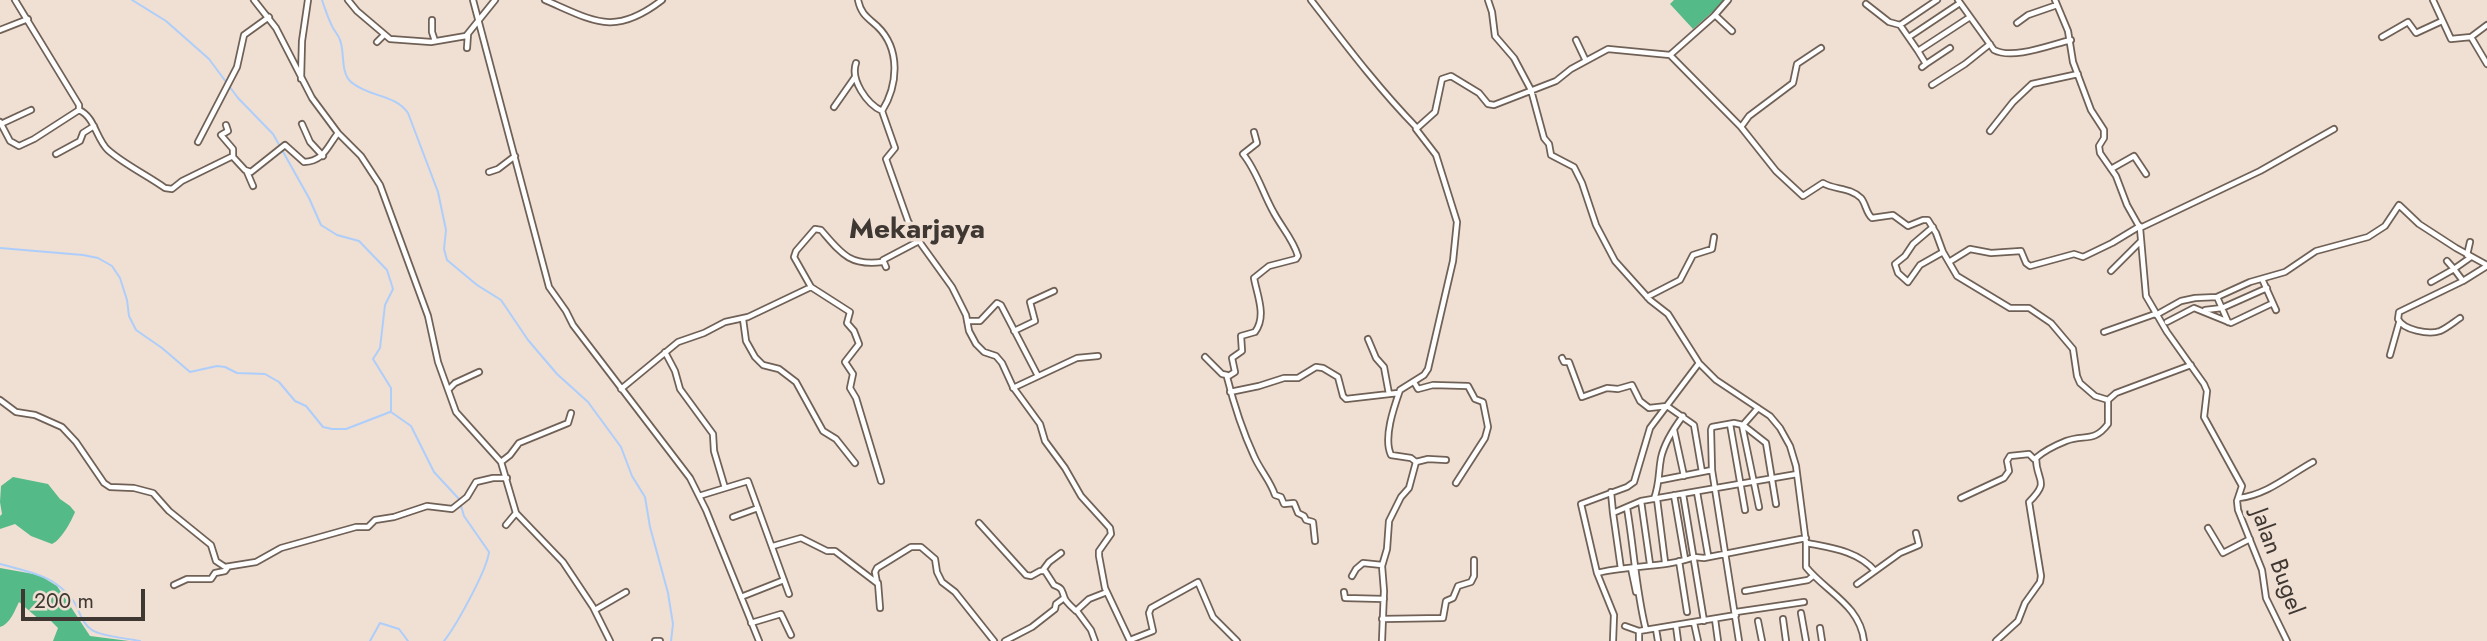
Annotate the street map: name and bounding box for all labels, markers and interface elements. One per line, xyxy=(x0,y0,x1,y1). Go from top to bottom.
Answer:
district label: Mekarjaya xyxy=(849,214,985,248)
street label: Jalan Bugel xyxy=(2243,505,2309,619)
scale bar xyxy=(24,574,149,618)
text: 200 m xyxy=(34,586,94,616)

